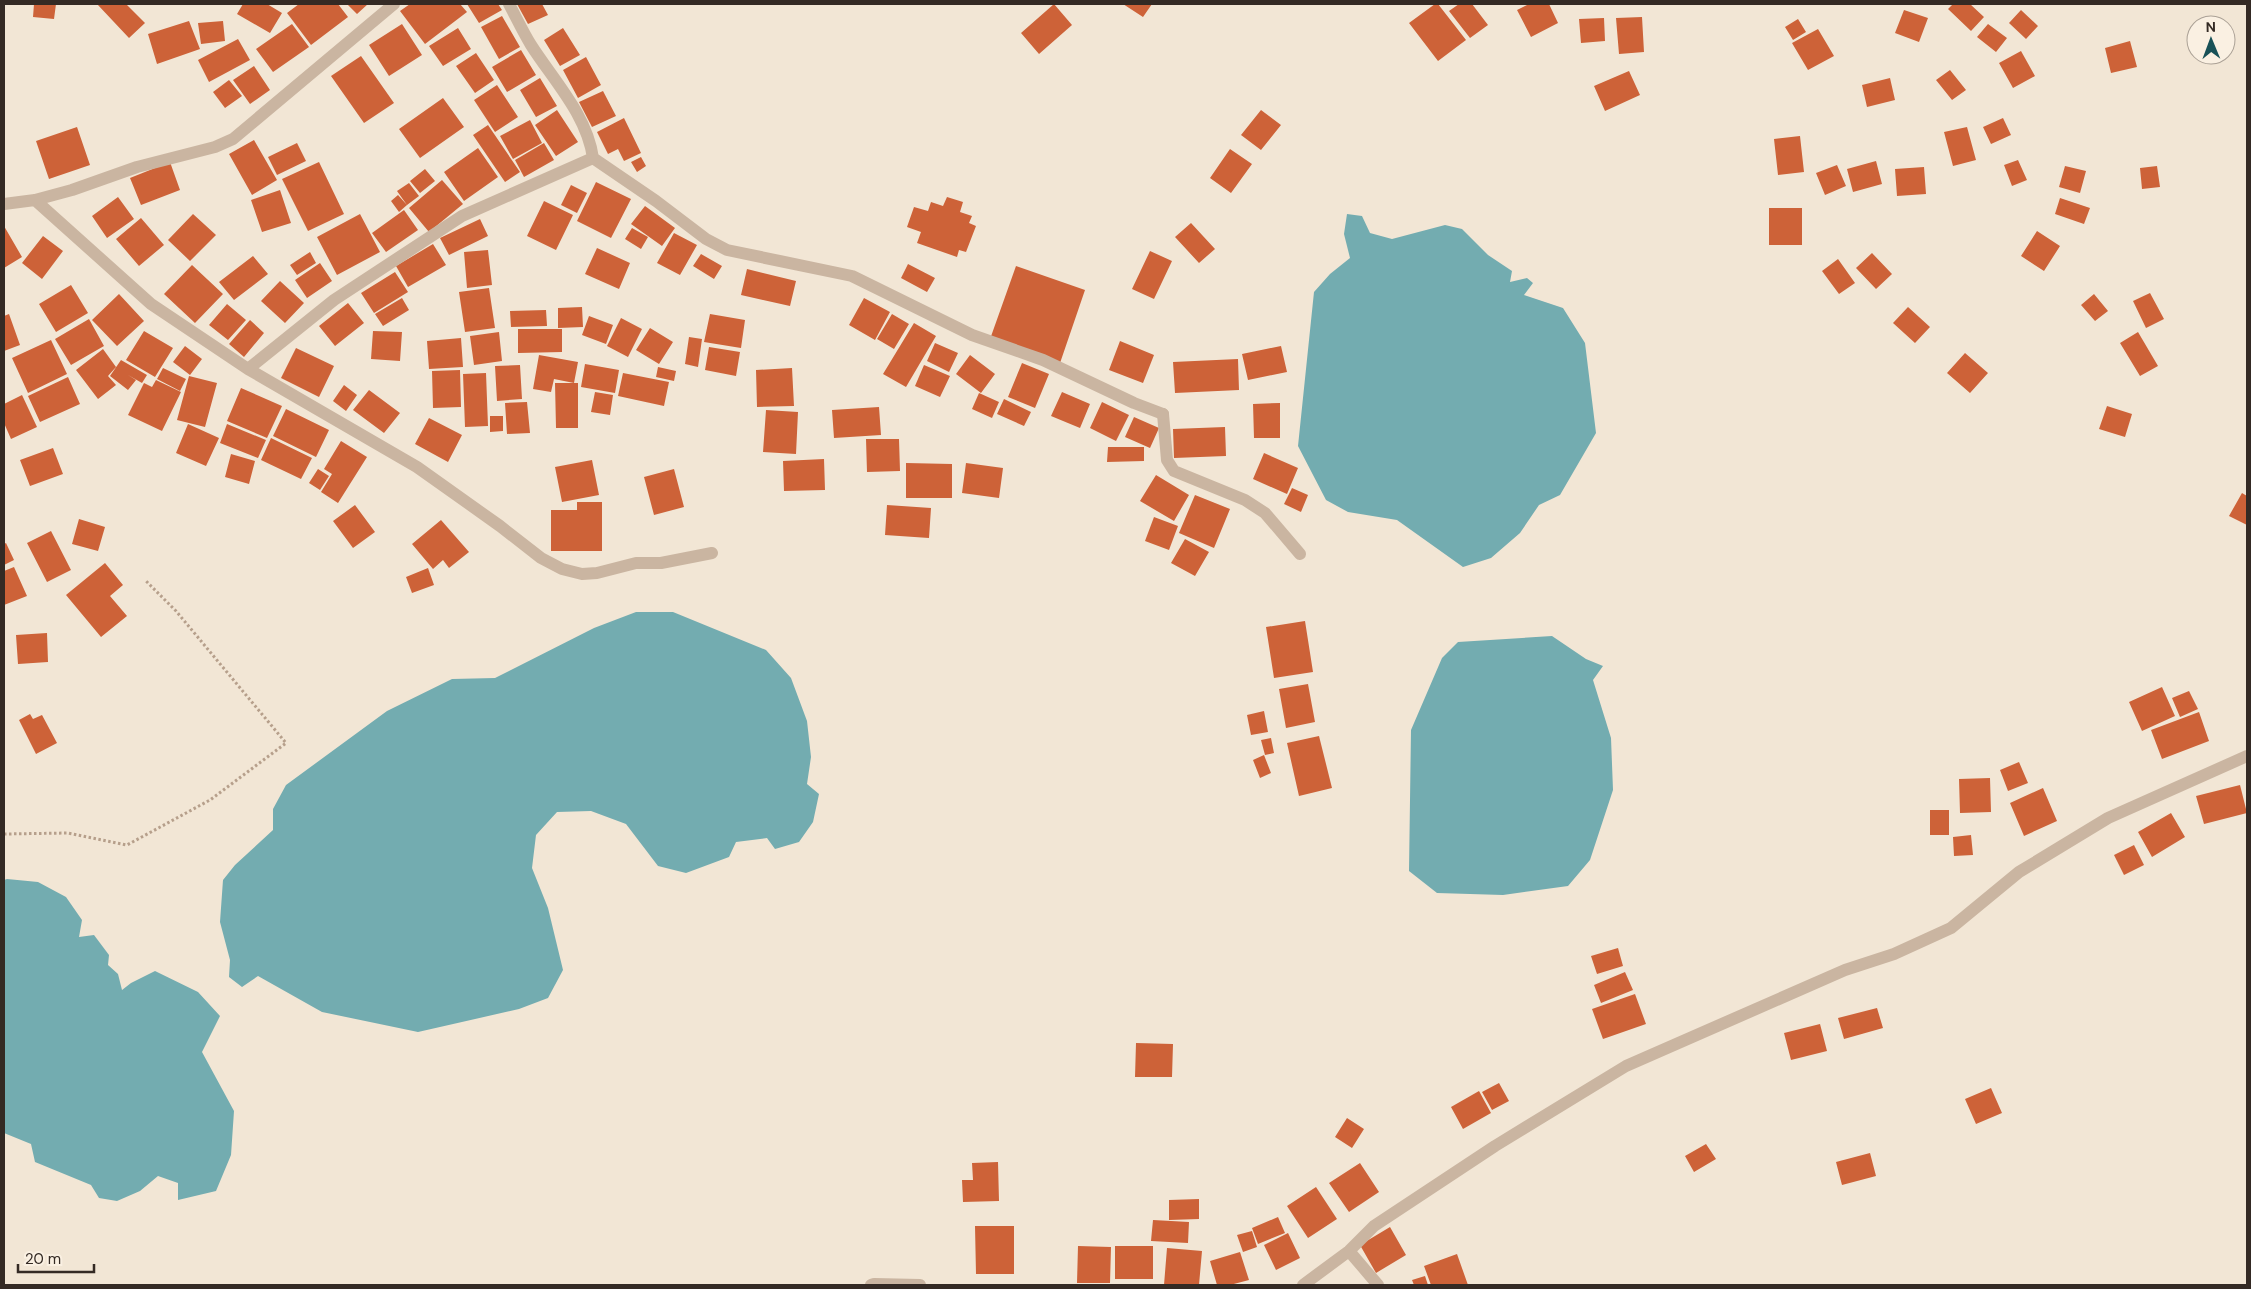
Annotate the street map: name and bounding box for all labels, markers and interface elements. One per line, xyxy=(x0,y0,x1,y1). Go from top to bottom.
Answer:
north arrow xyxy=(2186,15,2236,65)
text: N xyxy=(2206,18,2216,36)
scale bar xyxy=(18,1242,94,1274)
text: 20 m xyxy=(25,1249,61,1269)

